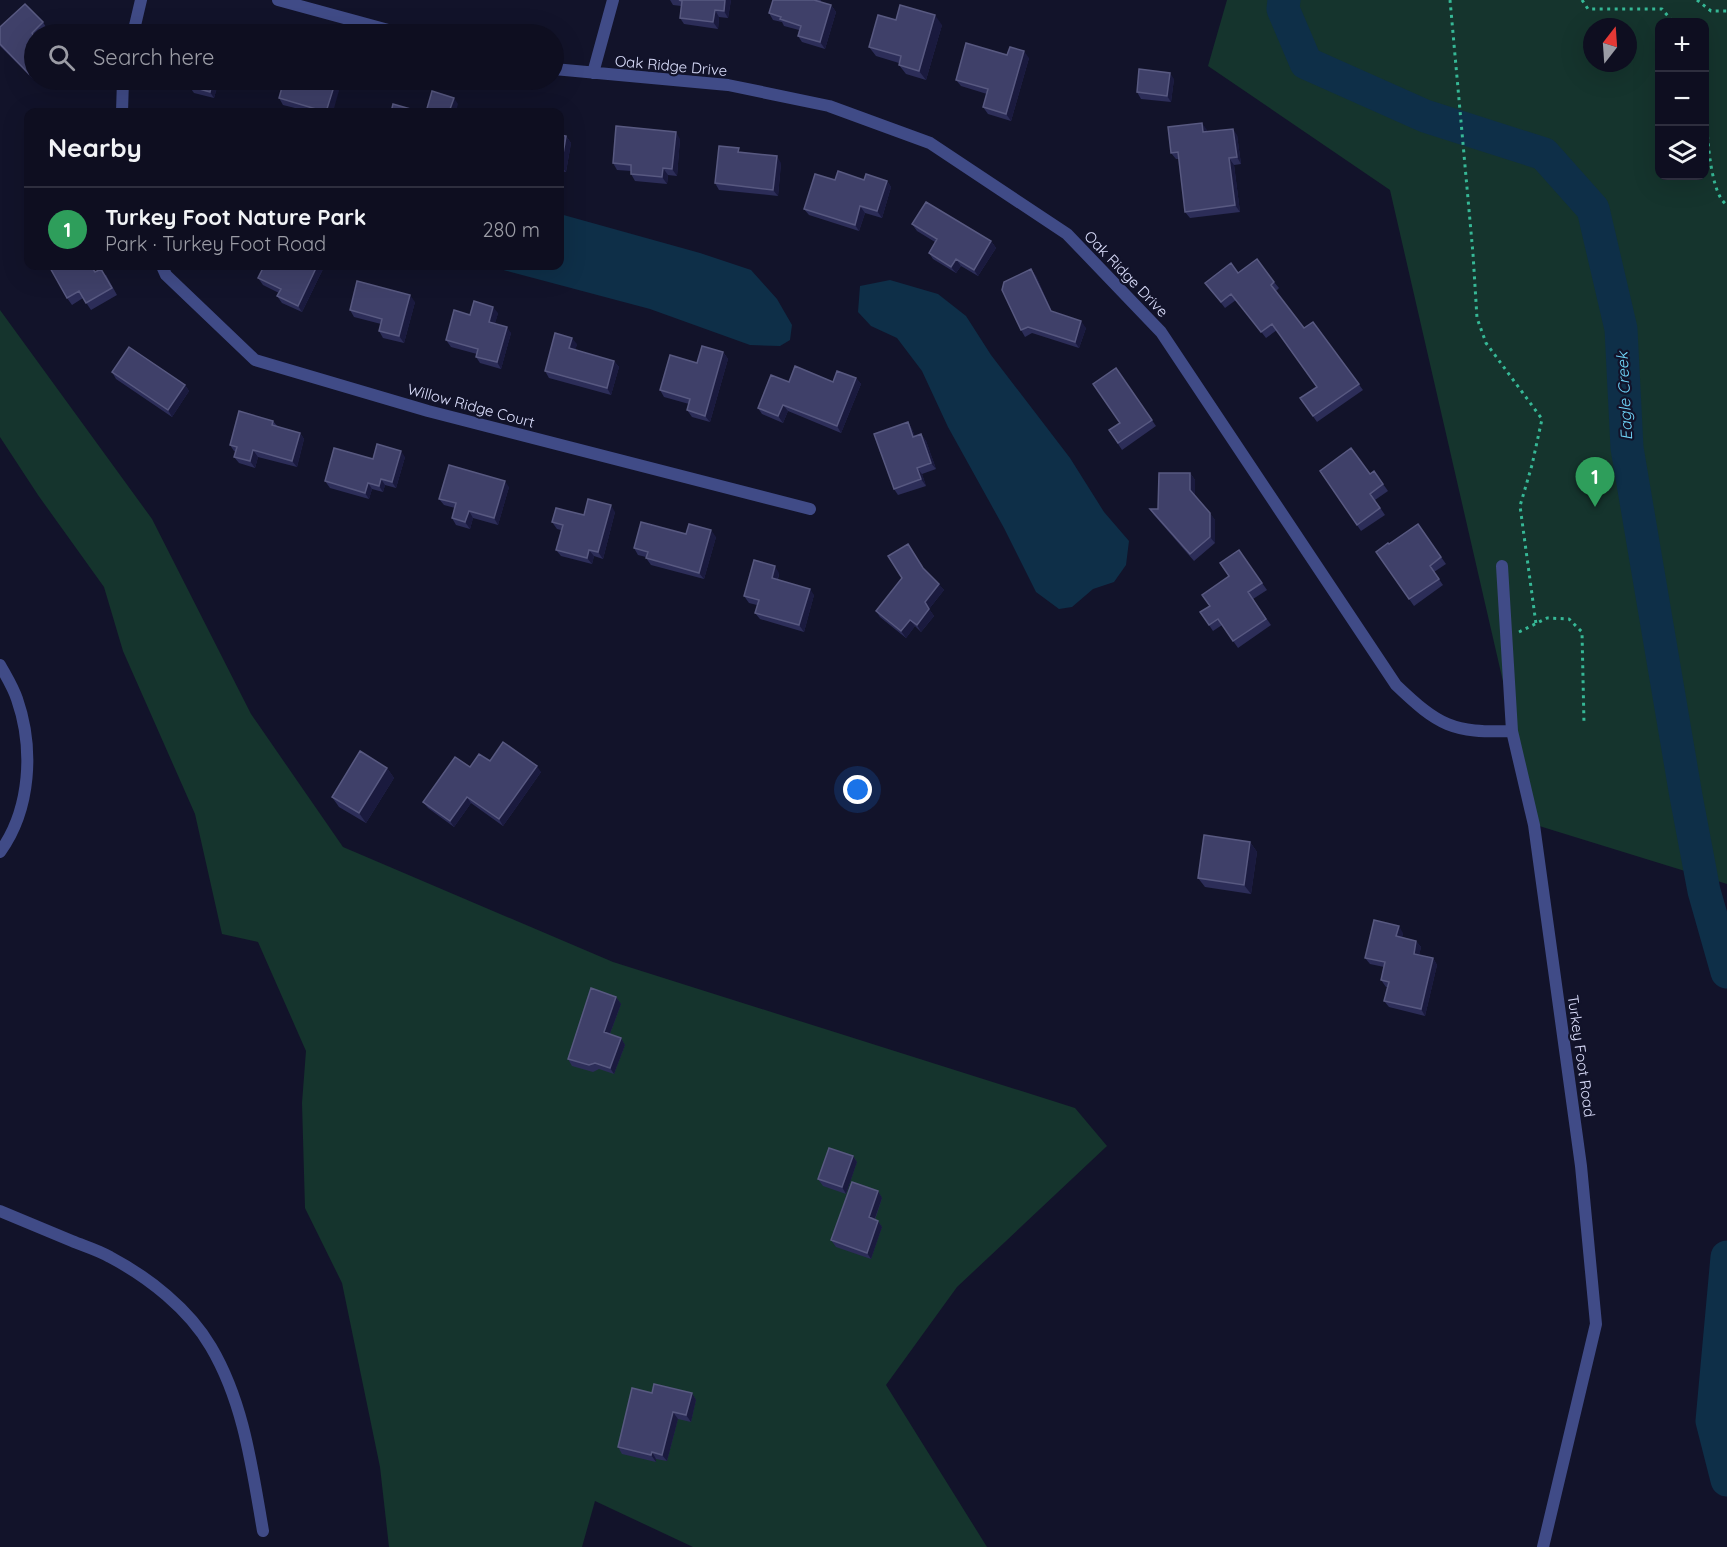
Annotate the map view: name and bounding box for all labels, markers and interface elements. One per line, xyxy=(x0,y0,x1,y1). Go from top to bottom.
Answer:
north arrow xyxy=(1583,18,1637,72)
map controls xyxy=(1655,18,1709,180)
button: + xyxy=(1655,18,1709,72)
search box xyxy=(24,24,564,90)
icon: search xyxy=(45,41,78,74)
text: Search here xyxy=(93,43,214,71)
street label: Oak Ridge Drive xyxy=(614,51,728,80)
button: − xyxy=(1655,72,1709,126)
button: layers xyxy=(1655,126,1709,180)
text: Nearby xyxy=(48,131,142,164)
text: Turkey Foot Nature Park xyxy=(105,203,366,231)
text: 1 xyxy=(64,217,71,242)
text: 280 m xyxy=(483,217,540,242)
street label: Oak Ridge Drive xyxy=(1080,226,1172,321)
text: Park · Turkey Foot Road xyxy=(105,231,326,256)
water label: Eagle Creek xyxy=(1612,350,1636,441)
street label: Willow Ridge Court xyxy=(405,379,537,432)
pin: 1 xyxy=(1576,458,1614,507)
your location xyxy=(843,775,872,804)
street label: Turkey Foot Road xyxy=(1564,994,1599,1118)

